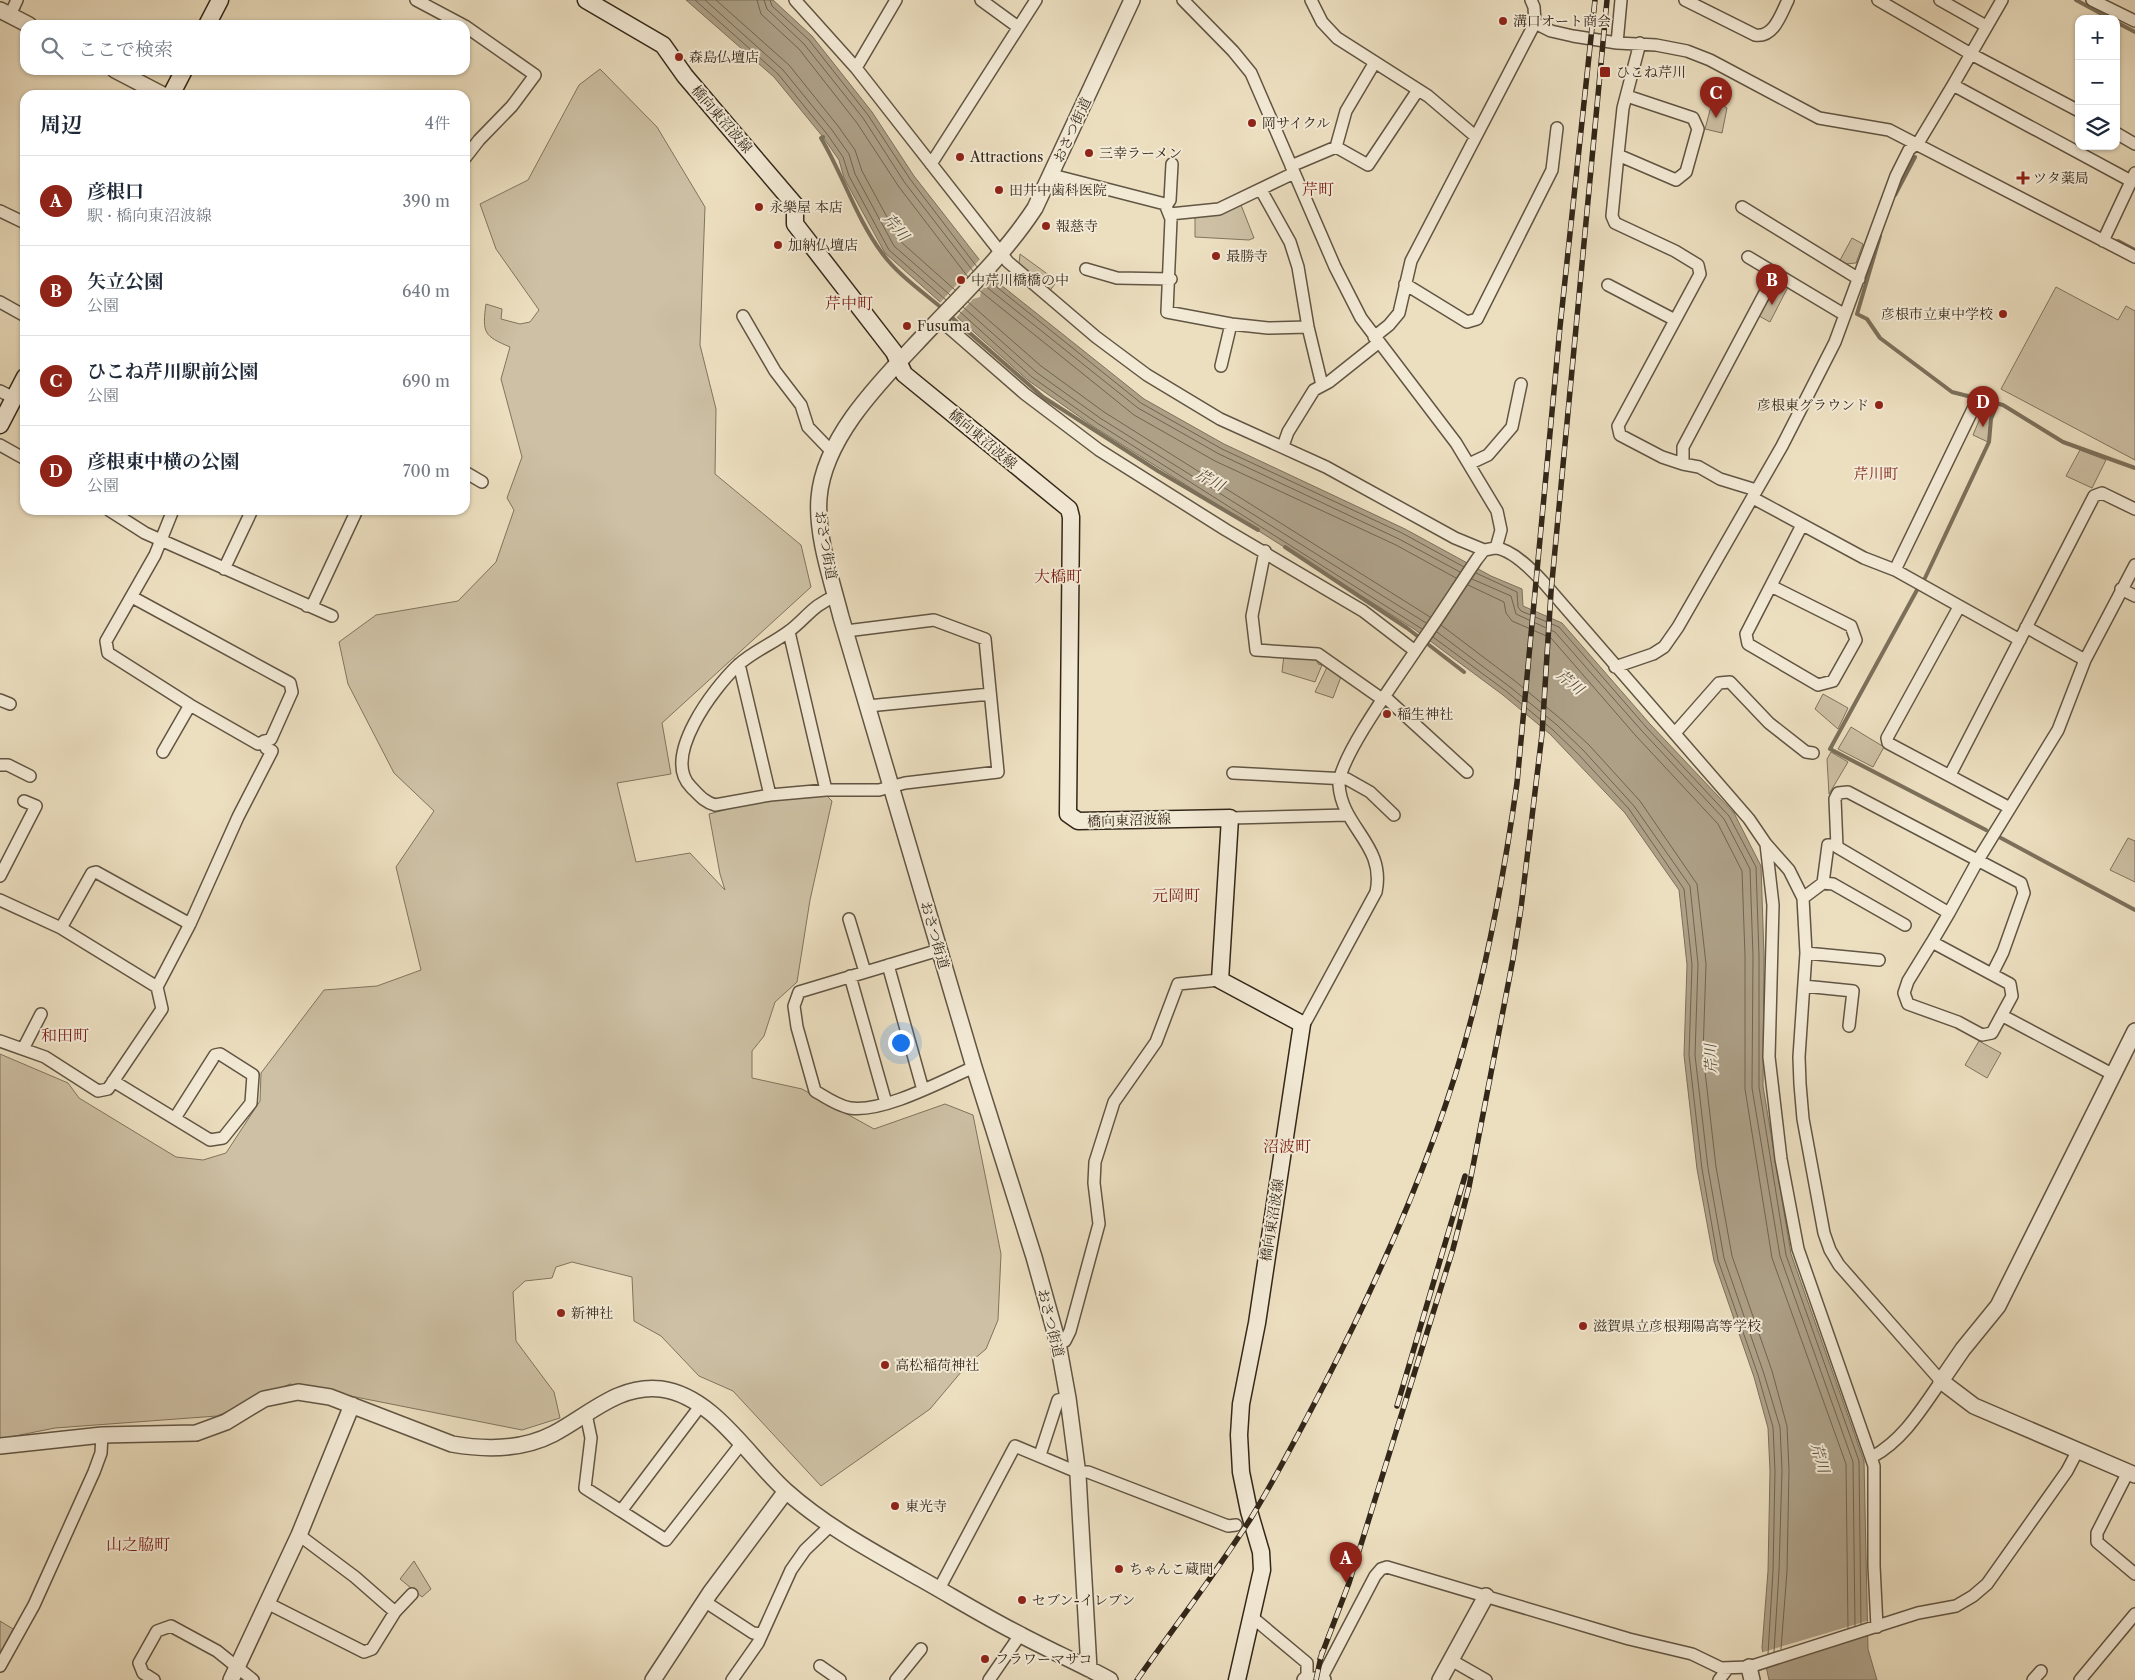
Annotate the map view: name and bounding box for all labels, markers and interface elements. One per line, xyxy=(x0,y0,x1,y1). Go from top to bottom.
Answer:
place label: 溝口オート商会 xyxy=(1513,12,1611,30)
marker: 溝口オート商会 xyxy=(1497,15,1509,27)
map controls xyxy=(2075,15,2120,150)
button: + xyxy=(2075,15,2120,60)
search box xyxy=(20,20,470,75)
icon: search xyxy=(38,34,66,62)
text: ここで検索 xyxy=(78,38,173,61)
place label: 森島仏壇店 xyxy=(689,48,759,66)
marker: 森島仏壇店 xyxy=(673,51,685,63)
button: − xyxy=(2075,60,2120,105)
place label: ひこね芹川 xyxy=(1616,63,1686,81)
marker: ひこね芹川 xyxy=(1598,65,1612,79)
pin: C xyxy=(1700,77,1732,118)
street label: 橋向東沼波線 xyxy=(688,81,756,157)
street label: おさつ街道 xyxy=(1049,94,1095,166)
button: layers xyxy=(2075,105,2120,150)
text: 周辺 xyxy=(40,112,82,137)
text: 4件 xyxy=(425,113,450,133)
place label: 岡サイクル xyxy=(1262,114,1330,132)
marker: 岡サイクル xyxy=(1246,117,1258,129)
place label: 三幸ラーメン xyxy=(1099,144,1182,162)
marker: 三幸ラーメン xyxy=(1083,147,1095,159)
place label: Attractions xyxy=(969,148,1043,166)
marker: Attractions xyxy=(954,151,966,163)
place label: ツタ薬局 xyxy=(2033,169,2089,187)
marker: ツタ薬局 xyxy=(2017,172,2029,184)
district label: 芹町 xyxy=(1302,179,1334,199)
text: 彦根口 xyxy=(87,180,144,203)
place label: 田井中歯科医院 xyxy=(1009,181,1107,199)
marker: 田井中歯科医院 xyxy=(993,184,1005,196)
text: A xyxy=(50,191,62,211)
text: 390 m xyxy=(403,191,450,211)
place label: 永樂屋 本店 xyxy=(769,198,843,216)
marker: 永樂屋 本店 xyxy=(753,201,765,213)
text: 駅 · 橋向東沼波線 xyxy=(87,205,212,225)
water label: 芹川 xyxy=(879,209,915,246)
place label: 報慈寺 xyxy=(1056,217,1098,235)
marker: 報慈寺 xyxy=(1040,220,1052,232)
place label: 加納仏壇店 xyxy=(788,236,858,254)
marker: 加納仏壇店 xyxy=(772,239,784,251)
place label: 最勝寺 xyxy=(1226,247,1268,265)
marker: 最勝寺 xyxy=(1210,250,1222,262)
pin: B xyxy=(1756,264,1788,305)
text: 矢立公園 xyxy=(87,270,163,293)
place label: 中芹川橋橋の中 xyxy=(971,271,1069,289)
marker: 中芹川橋橋の中 xyxy=(955,274,967,286)
text: B xyxy=(50,281,62,301)
text: 640 m xyxy=(402,281,450,301)
district label: 芹中町 xyxy=(825,293,873,313)
text: 公園 xyxy=(87,295,119,315)
place label: 彦根市立東中学校 xyxy=(1881,305,1993,323)
marker: 彦根市立東中学校 xyxy=(1997,308,2009,320)
place label: Fusuma xyxy=(917,317,970,335)
marker: Fusuma xyxy=(901,320,913,332)
text: ひこね芹川駅前公園 xyxy=(87,360,258,383)
text: C xyxy=(50,371,62,391)
text: 690 m xyxy=(402,371,450,391)
text: 公園 xyxy=(87,385,119,405)
pin: D xyxy=(1967,386,1999,427)
place label: 彦根東グラウンド xyxy=(1757,396,1869,414)
marker: 彦根東グラウンド xyxy=(1873,399,1885,411)
street label: 橋向東沼波線 xyxy=(945,405,1021,473)
text: 彦根東中横の公園 xyxy=(87,450,239,473)
text: D xyxy=(49,461,63,481)
text: 700 m xyxy=(403,461,450,481)
water label: 芹川 xyxy=(1193,464,1230,496)
district label: 芹川町 xyxy=(1853,464,1899,483)
text: 公園 xyxy=(87,475,119,495)
street label: おさつ街道 xyxy=(811,509,841,581)
district label: 大橋町 xyxy=(1034,566,1082,586)
water label: 芹川 xyxy=(1553,665,1589,700)
place label: 稲生神社 xyxy=(1397,705,1453,723)
marker: 稲生神社 xyxy=(1381,708,1393,720)
street label: 橋向東沼波線 xyxy=(1087,810,1171,830)
district label: 元岡町 xyxy=(1152,885,1200,905)
street label: おさつ街道 xyxy=(917,899,953,971)
district label: 和田町 xyxy=(41,1025,89,1045)
your location xyxy=(888,1030,914,1056)
water label: 芹川 xyxy=(1700,1042,1721,1074)
district label: 沼波町 xyxy=(1263,1136,1311,1156)
street label: 橋向東沼波線 xyxy=(1257,1177,1287,1263)
street label: おさつ街道 xyxy=(1034,1287,1068,1359)
place label: 新神社 xyxy=(571,1304,613,1322)
marker: 新神社 xyxy=(555,1307,567,1319)
place label: 滋賀県立彦根翔陽高等学校 xyxy=(1593,1317,1761,1335)
marker: 滋賀県立彦根翔陽高等学校 xyxy=(1577,1320,1589,1332)
place label: 高松稲荷神社 xyxy=(895,1356,979,1374)
marker: 高松稲荷神社 xyxy=(879,1359,891,1371)
water label: 芹川 xyxy=(1807,1441,1834,1477)
place label: 東光寺 xyxy=(905,1497,947,1515)
marker: 東光寺 xyxy=(889,1500,901,1512)
district label: 山之脇町 xyxy=(106,1534,170,1554)
pin: A xyxy=(1330,1542,1362,1583)
place label: ちゃんこ蔵間 xyxy=(1129,1560,1213,1578)
marker: ちゃんこ蔵間 xyxy=(1113,1563,1125,1575)
place label: セブン-イレブン xyxy=(1032,1591,1135,1609)
marker: セブン-イレブン xyxy=(1016,1594,1028,1606)
place label: フラワーマサコ xyxy=(995,1650,1092,1668)
marker: フラワーマサコ xyxy=(979,1653,991,1665)

